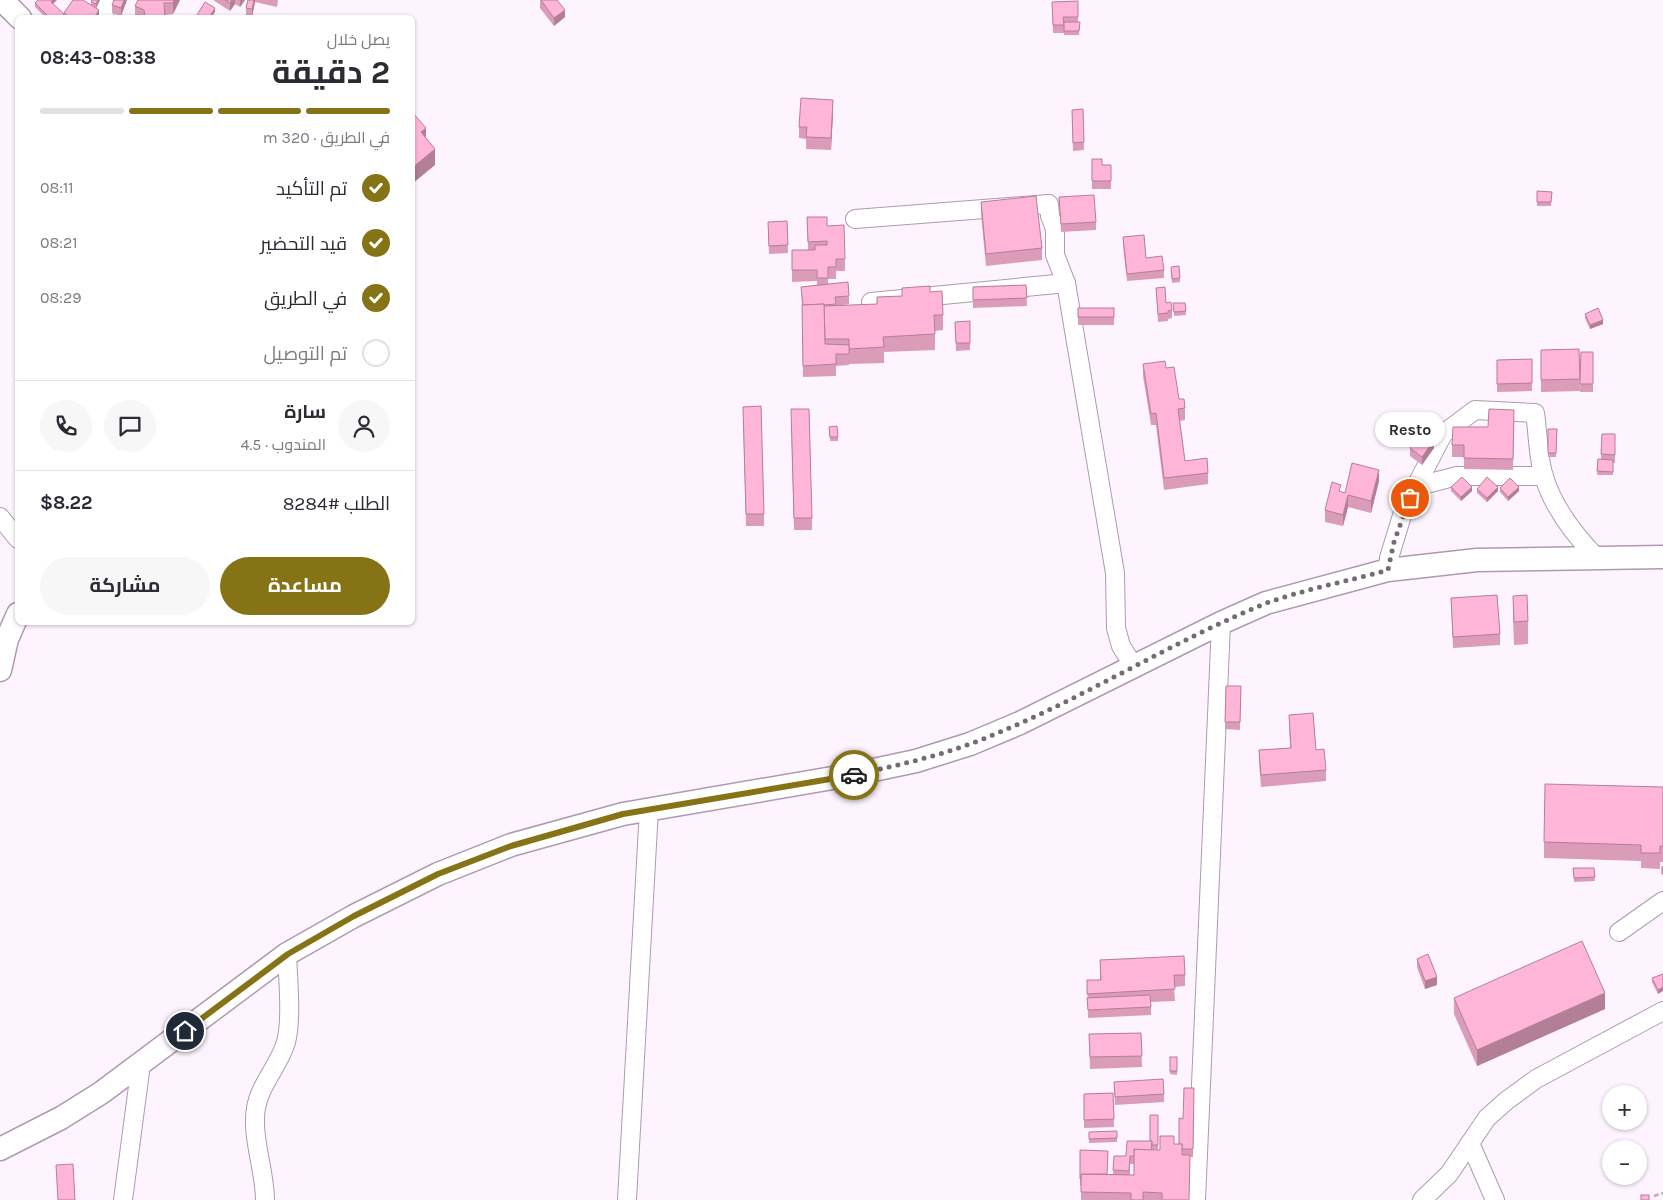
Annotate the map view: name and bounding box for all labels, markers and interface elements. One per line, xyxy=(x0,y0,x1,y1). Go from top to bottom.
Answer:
text: يصل خلال xyxy=(327,30,390,49)
text: 08:38–08:43 xyxy=(40,47,156,69)
text: 2 دقيقة xyxy=(272,54,390,91)
text: في الطريق · 320 m xyxy=(263,128,390,147)
icon: check xyxy=(362,174,390,202)
text: 08:11 xyxy=(40,178,74,197)
text: تم التأكيد xyxy=(276,178,347,200)
icon: check xyxy=(362,229,390,257)
text: 08:21 xyxy=(40,233,78,252)
text: قيد التحضير xyxy=(260,233,347,255)
icon: check xyxy=(362,284,390,312)
text: 08:29 xyxy=(40,288,82,307)
text: في الطريق xyxy=(264,288,347,310)
text: تم التوصيل xyxy=(264,343,347,365)
button: phone xyxy=(40,400,92,452)
button: chat xyxy=(104,400,156,452)
button: person xyxy=(338,400,390,452)
text: سارة xyxy=(284,401,326,423)
callout: Resto xyxy=(1375,413,1445,448)
text: Resto xyxy=(1389,420,1431,439)
text: المندوب · 4.5 xyxy=(241,435,326,454)
pin xyxy=(1389,477,1431,519)
icon: bag xyxy=(1396,484,1424,512)
text: $8.22 xyxy=(40,492,92,514)
text: الطلب #8284 xyxy=(283,493,390,515)
button: مشاركة xyxy=(40,557,210,615)
button: مساعدة xyxy=(220,557,390,615)
courier xyxy=(829,750,879,800)
icon: car xyxy=(840,761,868,789)
pin xyxy=(164,1010,206,1052)
icon: home xyxy=(171,1017,199,1045)
map controls xyxy=(1602,1085,1647,1185)
button: + xyxy=(1602,1085,1647,1130)
button: − xyxy=(1602,1140,1647,1185)

